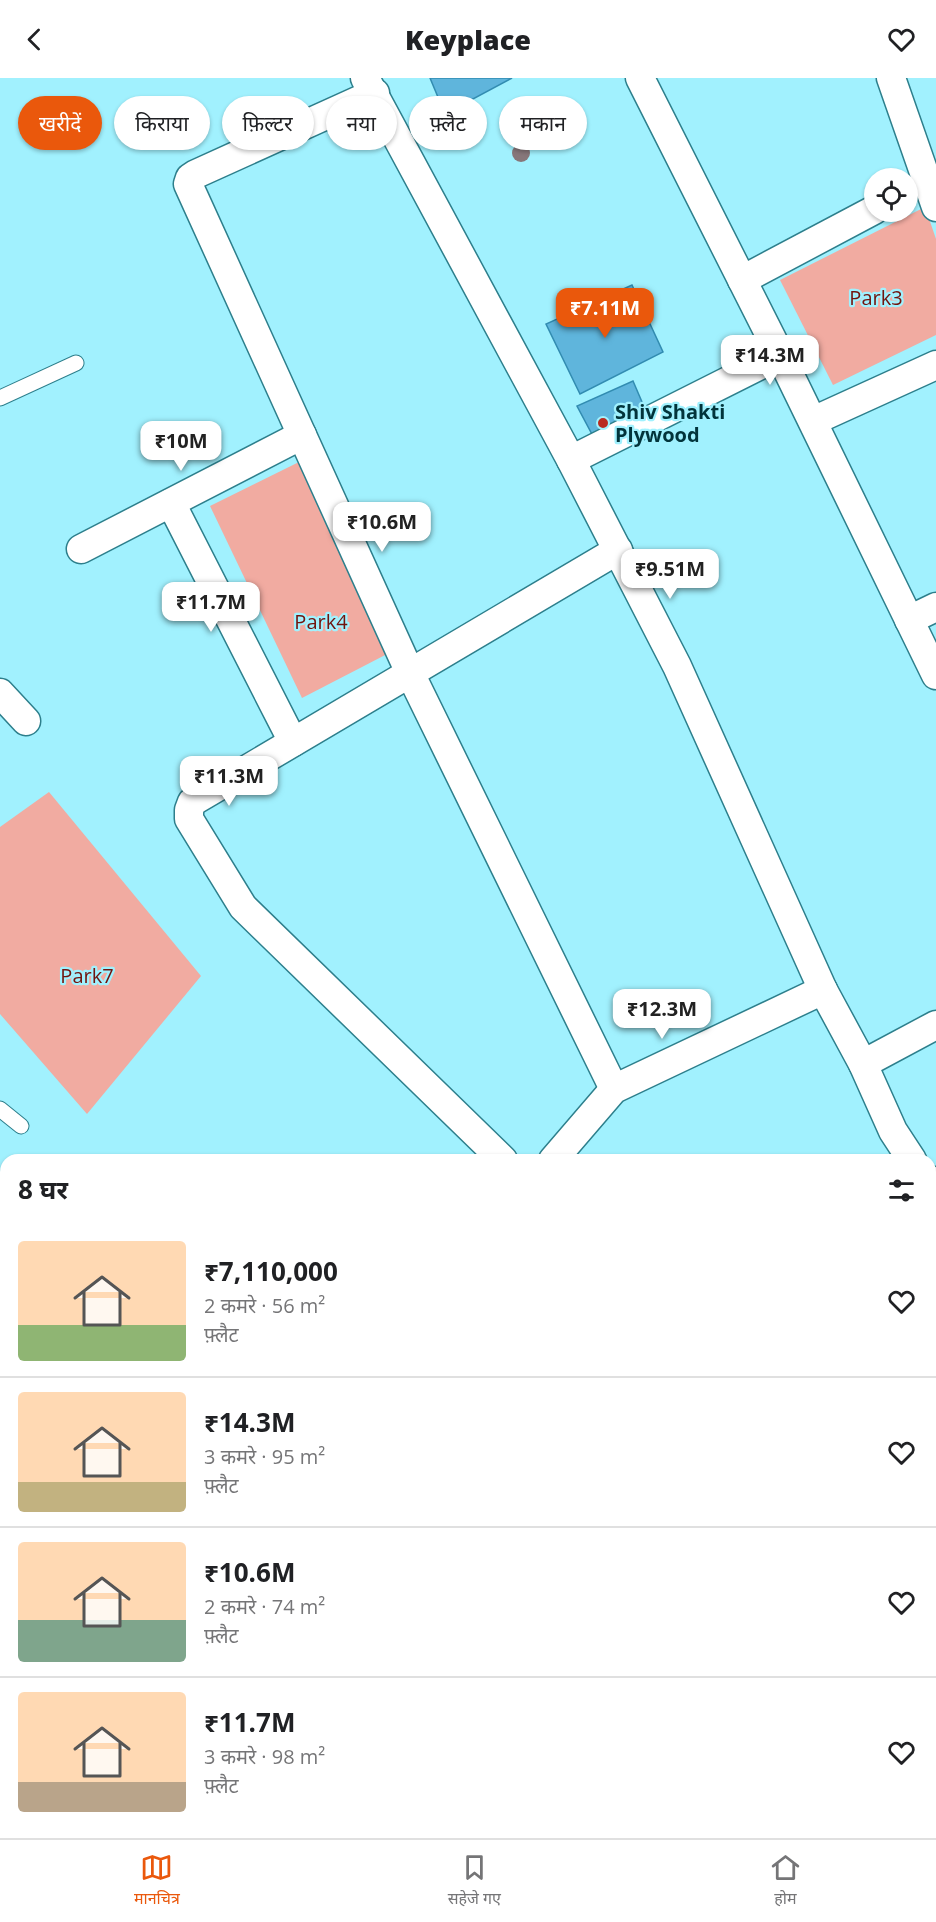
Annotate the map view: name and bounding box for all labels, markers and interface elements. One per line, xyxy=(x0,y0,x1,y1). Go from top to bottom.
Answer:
text: Keyplace xyxy=(405,21,531,58)
icon: back xyxy=(18,23,51,56)
icon: heart xyxy=(885,23,918,56)
chip: खरीदें xyxy=(18,96,102,150)
chip: किराया xyxy=(114,96,210,150)
chip: फ़िल्टर xyxy=(222,96,314,150)
chip: नया xyxy=(326,96,397,150)
chip: फ़्लैट xyxy=(409,96,487,150)
chip: मकान xyxy=(499,96,587,150)
map controls xyxy=(864,168,918,222)
button: locate xyxy=(864,168,918,222)
park label: Park3 xyxy=(849,284,903,311)
pin: ₹7.11M xyxy=(556,288,654,339)
text: ₹7.11M xyxy=(570,294,640,321)
pin: ₹14.3M xyxy=(721,335,819,386)
text: ₹14.3M xyxy=(735,341,805,368)
place label: Shiv Shakti Plywood xyxy=(615,398,725,448)
marker: Shiv Shakti Plywood xyxy=(596,416,610,430)
pin: ₹10M xyxy=(145,421,217,472)
text: ₹10M xyxy=(154,427,208,454)
pin: ₹10.6M xyxy=(333,502,431,553)
text: ₹10.6M xyxy=(347,508,417,535)
pin: ₹9.51M xyxy=(621,549,719,600)
text: ₹9.51M xyxy=(635,555,705,582)
pin: ₹11.7M xyxy=(162,582,260,633)
text: ₹11.7M xyxy=(176,588,246,615)
park label: Park4 xyxy=(294,608,348,635)
pin: ₹11.3M xyxy=(180,756,278,807)
text: ₹11.3M xyxy=(194,762,264,789)
park label: Park7 xyxy=(60,962,114,989)
pin: ₹12.3M xyxy=(613,989,711,1040)
text: ₹12.3M xyxy=(627,995,697,1022)
text: 8 घर xyxy=(18,1171,68,1207)
icon: filters xyxy=(885,1174,918,1207)
text: ₹7,110,000 xyxy=(204,1253,338,1289)
icon: home xyxy=(66,1265,138,1337)
icon: heart xyxy=(885,1285,918,1318)
text: 2 कमरे · 56 m² xyxy=(204,1292,325,1319)
text: फ़्लैट xyxy=(204,1321,239,1348)
text: ₹14.3M xyxy=(204,1404,295,1440)
icon: home xyxy=(66,1416,138,1488)
icon: heart xyxy=(885,1436,918,1469)
text: 3 कमरे · 95 m² xyxy=(204,1443,325,1470)
text: फ़्लैट xyxy=(204,1472,239,1499)
text: ₹10.6M xyxy=(204,1554,295,1590)
icon: home xyxy=(66,1566,138,1638)
icon: heart xyxy=(885,1586,918,1619)
text: 2 कमरे · 74 m² xyxy=(204,1593,325,1620)
text: फ़्लैट xyxy=(204,1622,239,1649)
text: ₹11.7M xyxy=(204,1704,295,1740)
icon: home xyxy=(66,1716,138,1788)
icon: heart xyxy=(885,1736,918,1769)
text: 3 कमरे · 98 m² xyxy=(204,1743,325,1770)
text: फ़्लैट xyxy=(204,1772,239,1799)
tab: मानचित्र xyxy=(134,1851,180,1911)
tab: सहेजे गए xyxy=(448,1851,501,1911)
tab: होम xyxy=(769,1851,802,1911)

